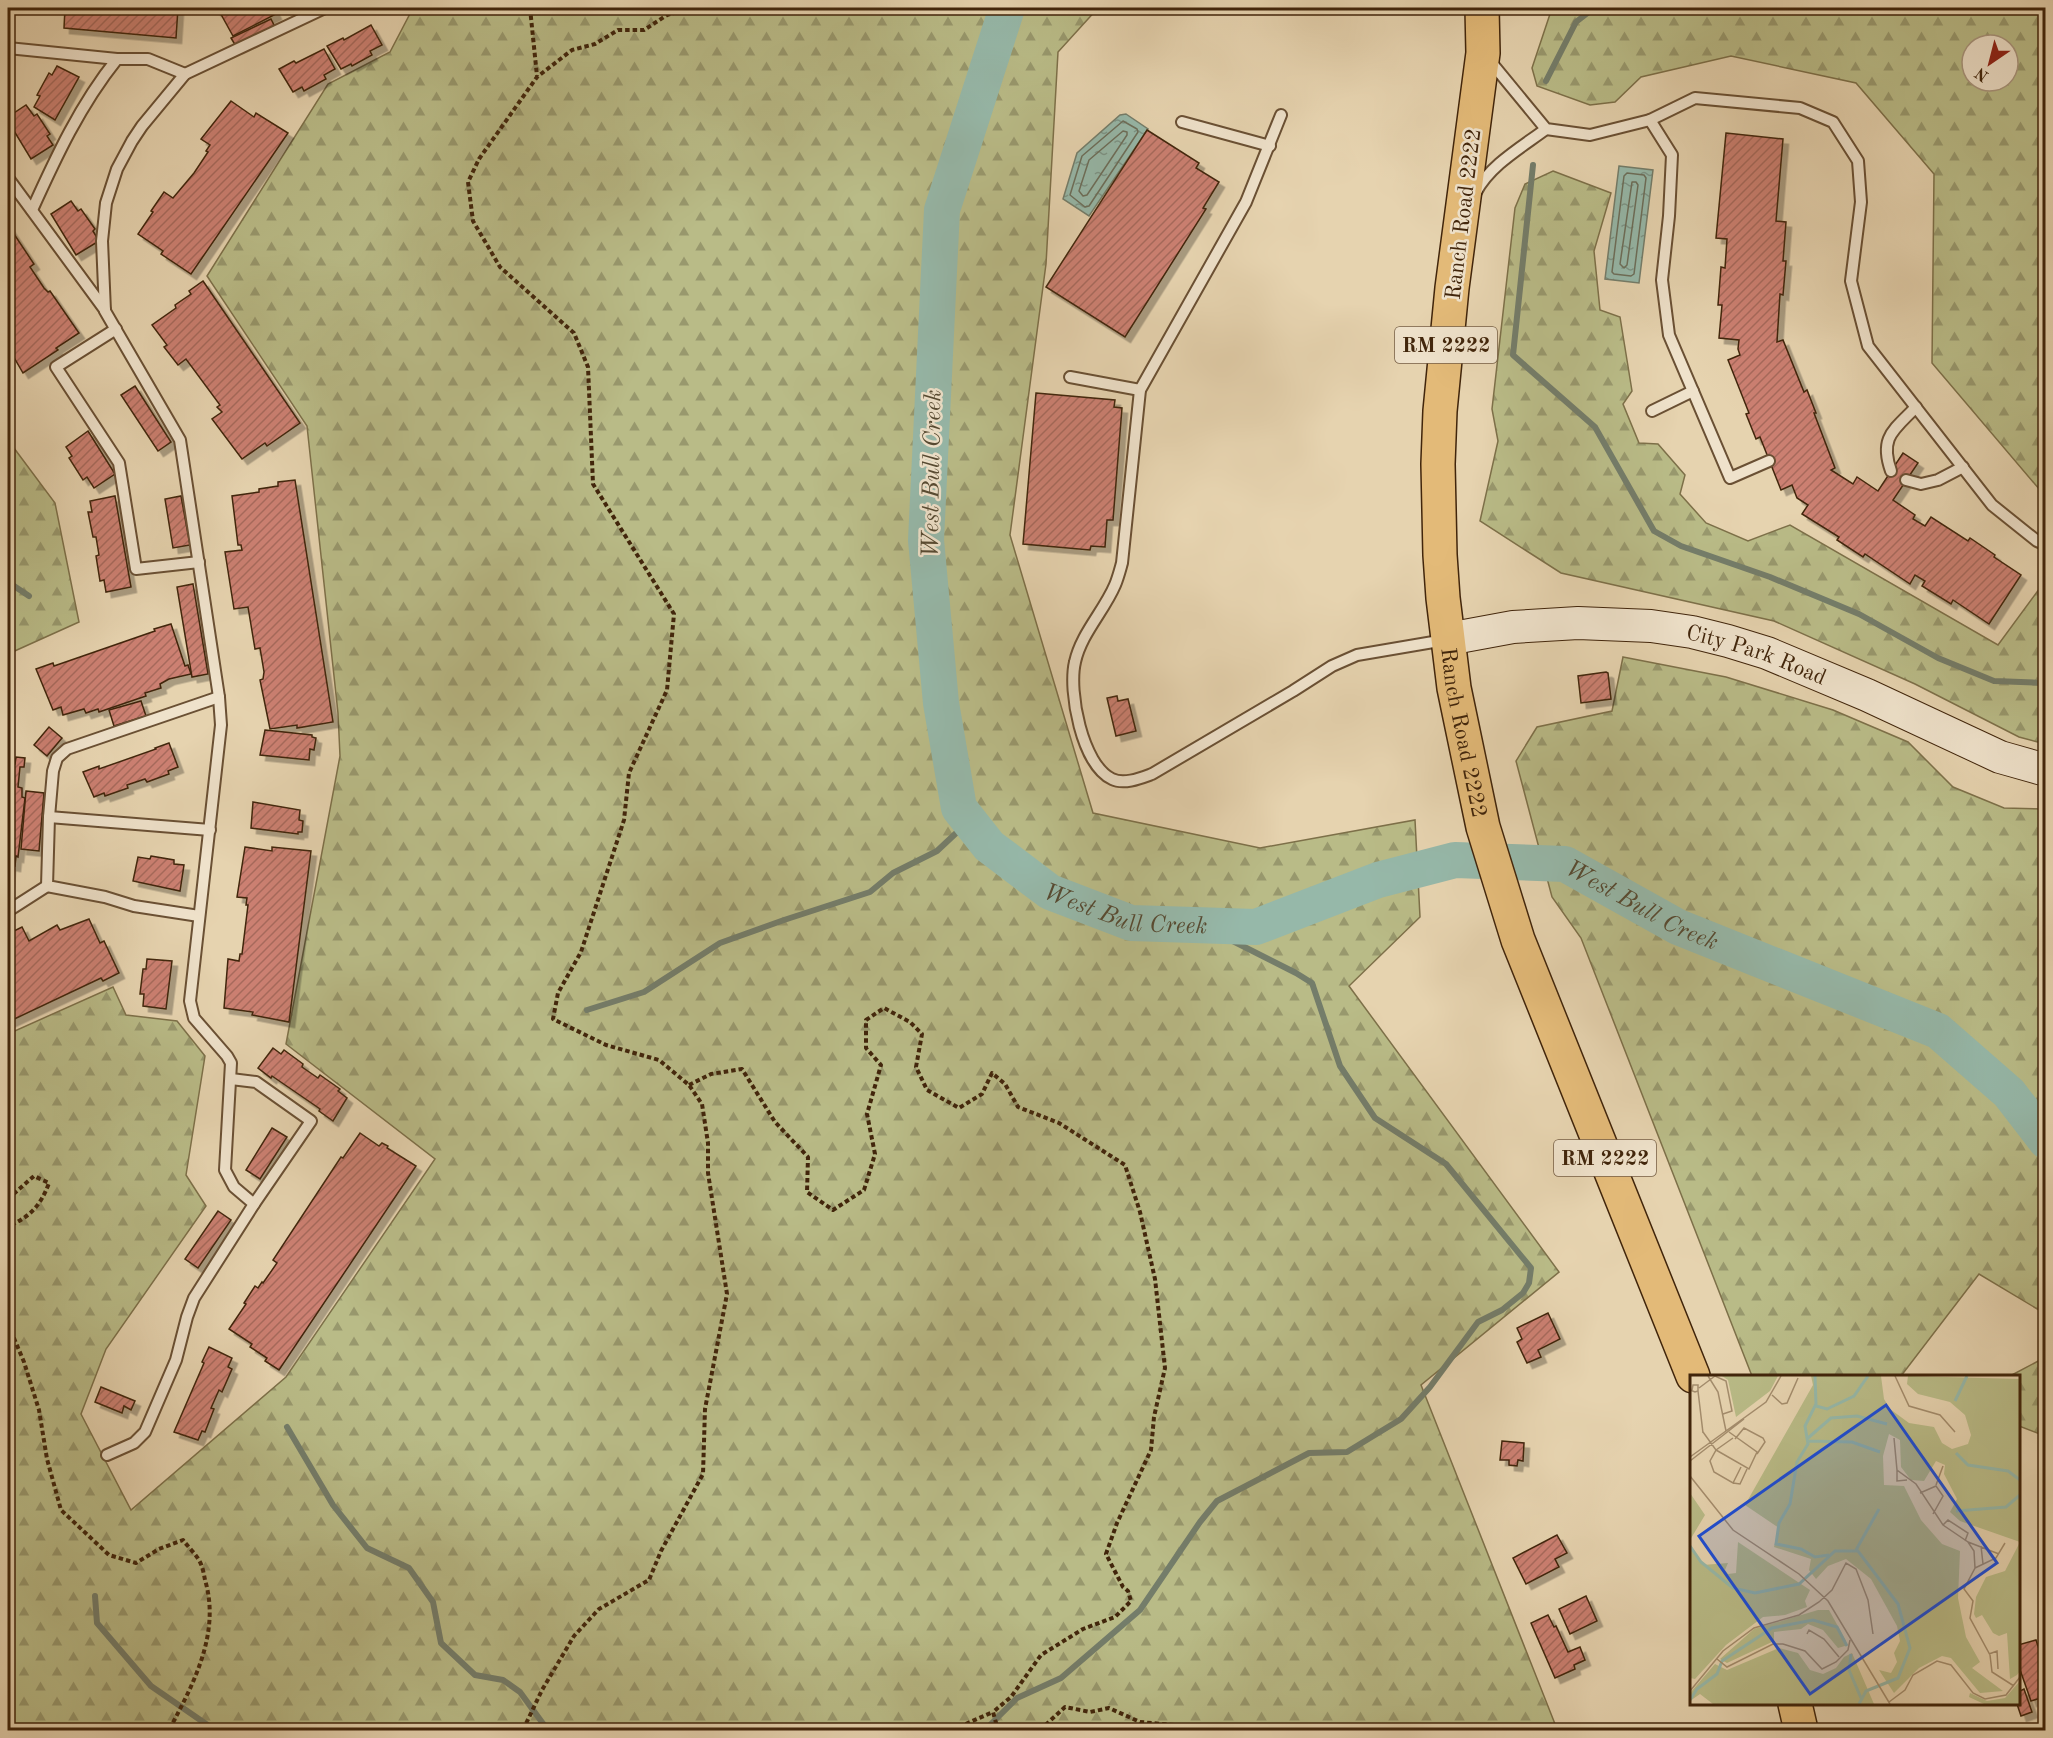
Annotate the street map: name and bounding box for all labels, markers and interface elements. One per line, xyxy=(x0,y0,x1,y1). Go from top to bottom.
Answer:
north arrow xyxy=(1960,33,2020,93)
text: N xyxy=(1972,63,1992,84)
street label: Ranch Road 2222 xyxy=(1443,127,1485,301)
road number: RM 2222 xyxy=(1395,327,1497,363)
water label: West Bull Creek xyxy=(920,389,946,559)
street label: City Park Road xyxy=(1684,622,1829,690)
street label: Ranch Road 2222 xyxy=(1436,646,1490,820)
water label: West Bull Creek xyxy=(1561,857,1721,956)
water label: West Bull Creek xyxy=(1039,880,1207,939)
road number: RM 2222 xyxy=(1554,1140,1656,1176)
inset map xyxy=(1690,1375,2020,1705)

